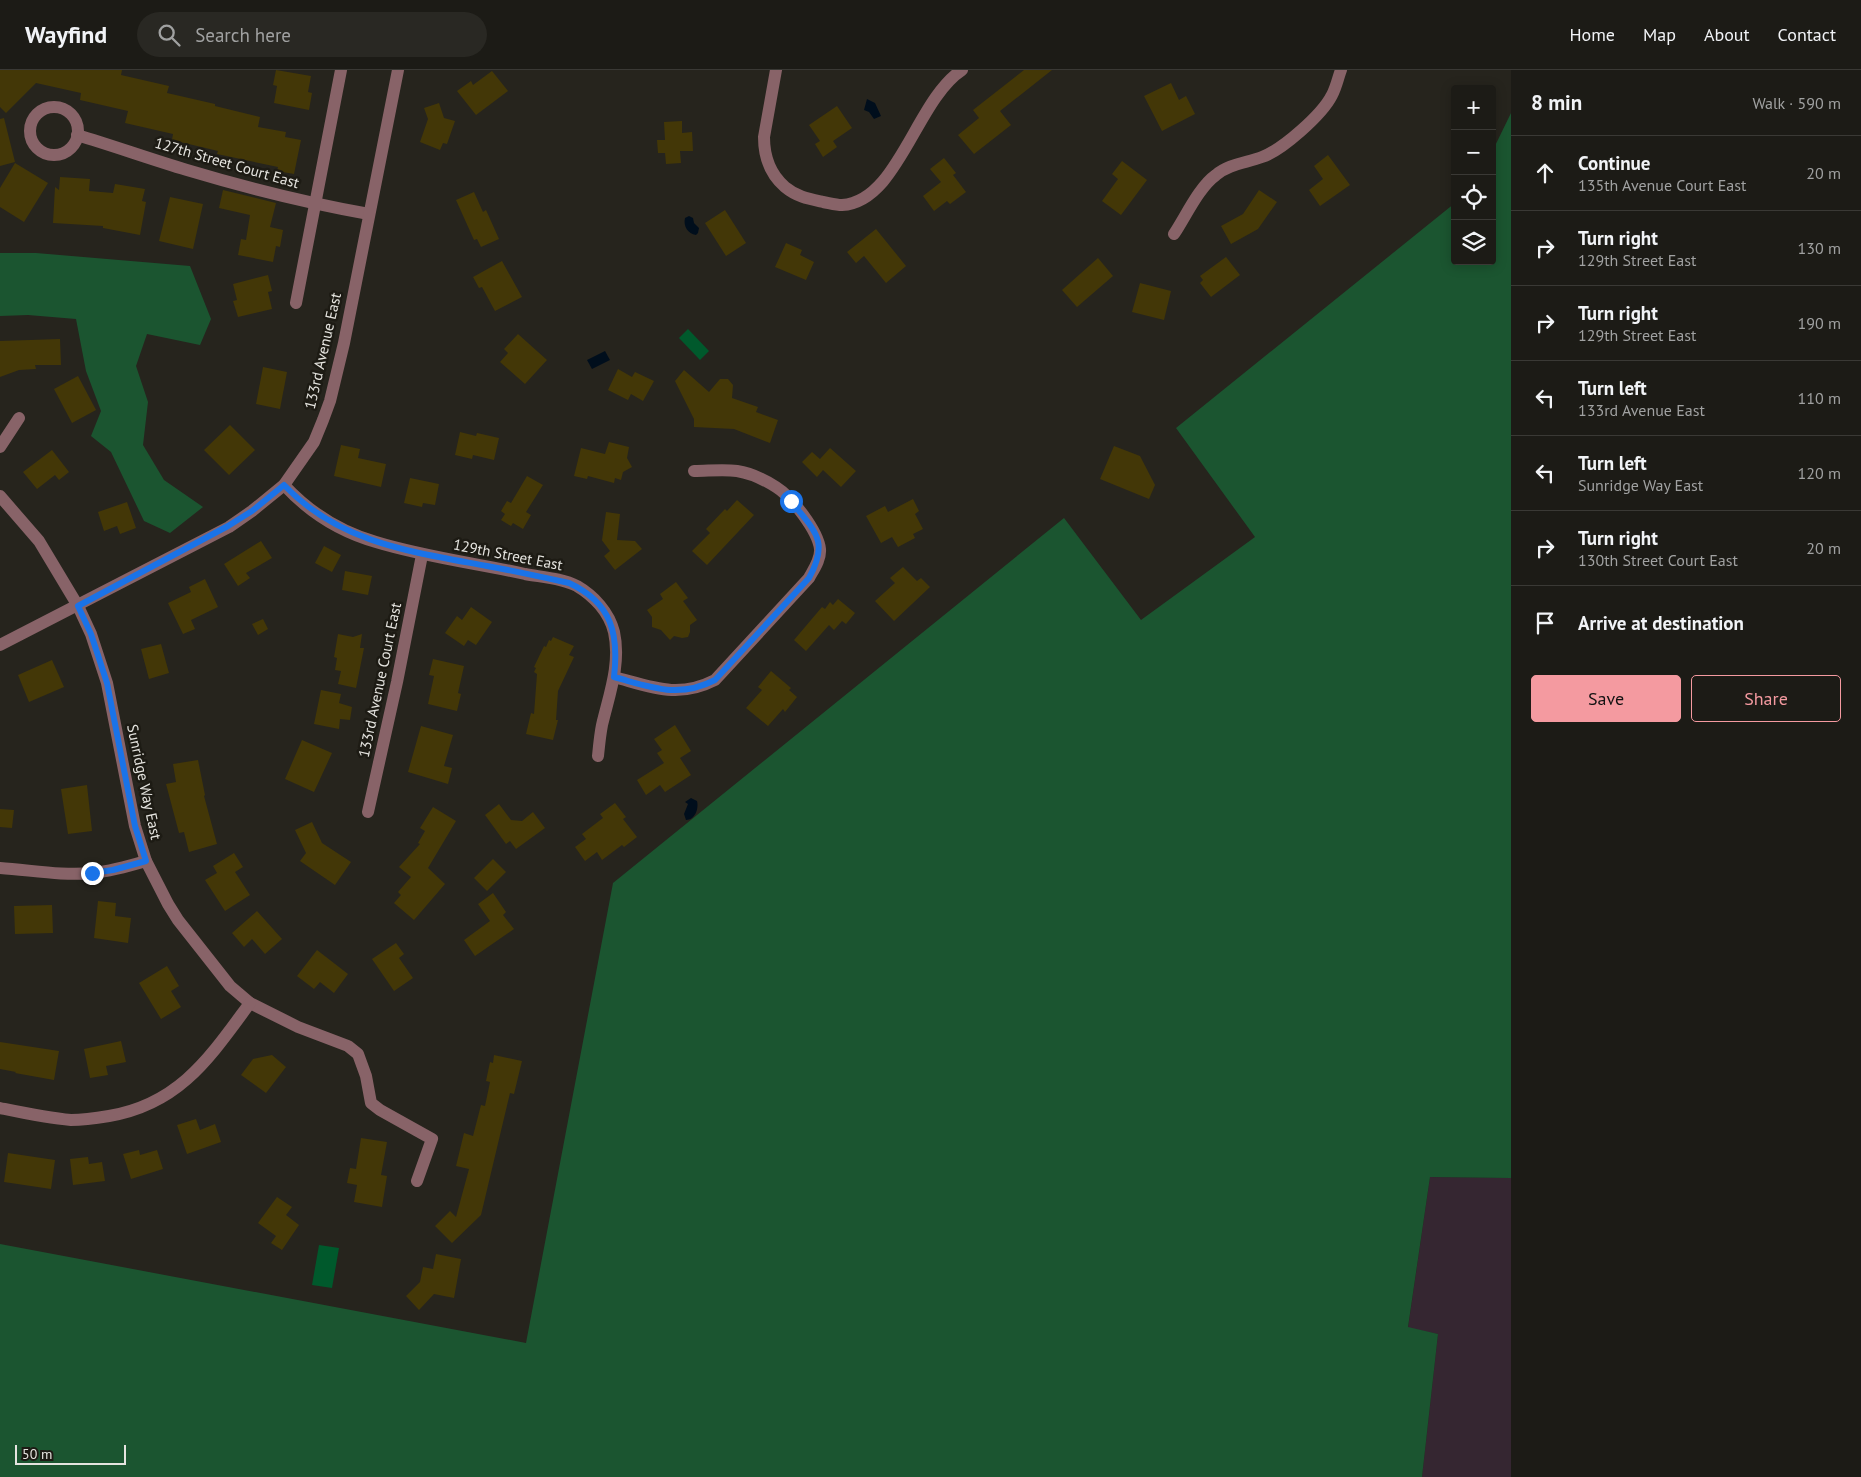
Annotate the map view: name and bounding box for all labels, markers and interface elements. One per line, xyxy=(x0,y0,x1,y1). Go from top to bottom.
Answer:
search box xyxy=(137,12,487,57)
text: Wayfind xyxy=(25,19,107,50)
icon: search xyxy=(155,21,183,49)
text: Search here xyxy=(195,23,291,47)
text: Home xyxy=(1569,23,1615,46)
text: Map xyxy=(1643,23,1676,46)
text: About xyxy=(1704,23,1750,46)
text: Contact xyxy=(1778,23,1836,46)
map controls xyxy=(1451,85,1496,265)
button: + xyxy=(1451,85,1496,130)
text: 8 min xyxy=(1531,89,1582,116)
text: Walk · 590 m xyxy=(1752,93,1841,113)
button: − xyxy=(1451,130,1496,175)
street label: 127th Street Court East xyxy=(153,133,302,192)
text: Continue xyxy=(1578,151,1650,175)
icon: ahead xyxy=(1531,159,1559,187)
text: 20 m xyxy=(1806,163,1841,183)
button: locate xyxy=(1451,175,1496,220)
text: 135th Avenue Court East xyxy=(1578,175,1746,195)
button: layers xyxy=(1451,220,1496,265)
text: Turn right xyxy=(1578,226,1658,250)
icon: right xyxy=(1531,234,1559,262)
text: 130 m xyxy=(1798,238,1841,258)
text: 129th Street East xyxy=(1578,250,1696,270)
street label: 133rd Avenue East xyxy=(300,291,345,411)
text: Turn right xyxy=(1578,301,1658,325)
icon: right xyxy=(1531,309,1559,337)
text: 190 m xyxy=(1798,313,1841,333)
text: 129th Street East xyxy=(1578,325,1696,345)
text: Turn left xyxy=(1578,376,1647,400)
icon: left xyxy=(1531,384,1559,412)
text: 110 m xyxy=(1798,388,1841,408)
text: 133rd Avenue East xyxy=(1578,400,1705,420)
text: Turn left xyxy=(1578,451,1647,475)
icon: left xyxy=(1531,459,1559,487)
text: 120 m xyxy=(1798,463,1841,483)
text: Sunridge Way East xyxy=(1578,475,1703,495)
route start xyxy=(780,490,803,513)
text: Turn right xyxy=(1578,526,1658,550)
icon: right xyxy=(1531,534,1559,562)
street label: 129th Street East xyxy=(452,535,564,574)
text: 20 m xyxy=(1806,538,1841,558)
text: 130th Street Court East xyxy=(1578,550,1738,570)
street label: 133rd Avenue Court East xyxy=(354,601,405,759)
icon: arrive xyxy=(1531,609,1559,637)
text: Arrive at destination xyxy=(1578,611,1744,635)
button: Save xyxy=(1531,675,1681,722)
button: Share xyxy=(1691,675,1841,722)
street label: Sunridge Way East xyxy=(123,722,166,841)
route end xyxy=(81,862,104,885)
scale bar xyxy=(15,1442,126,1465)
text: 50 m xyxy=(22,1445,52,1463)

